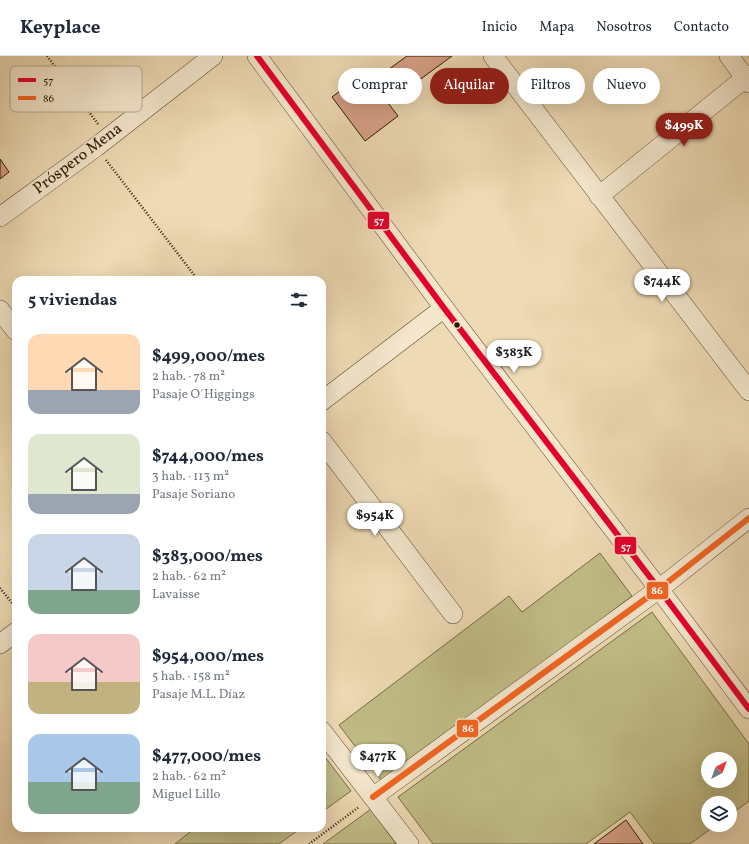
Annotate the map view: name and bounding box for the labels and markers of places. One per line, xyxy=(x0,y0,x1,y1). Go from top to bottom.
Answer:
pin: $499K xyxy=(656,113,712,147)
pin: $744K xyxy=(634,269,690,303)
unlabelled marker xyxy=(452,320,462,330)
pin: $383K xyxy=(486,340,542,374)
pin: $954K xyxy=(347,503,403,537)
pin: $477K xyxy=(350,744,406,778)

